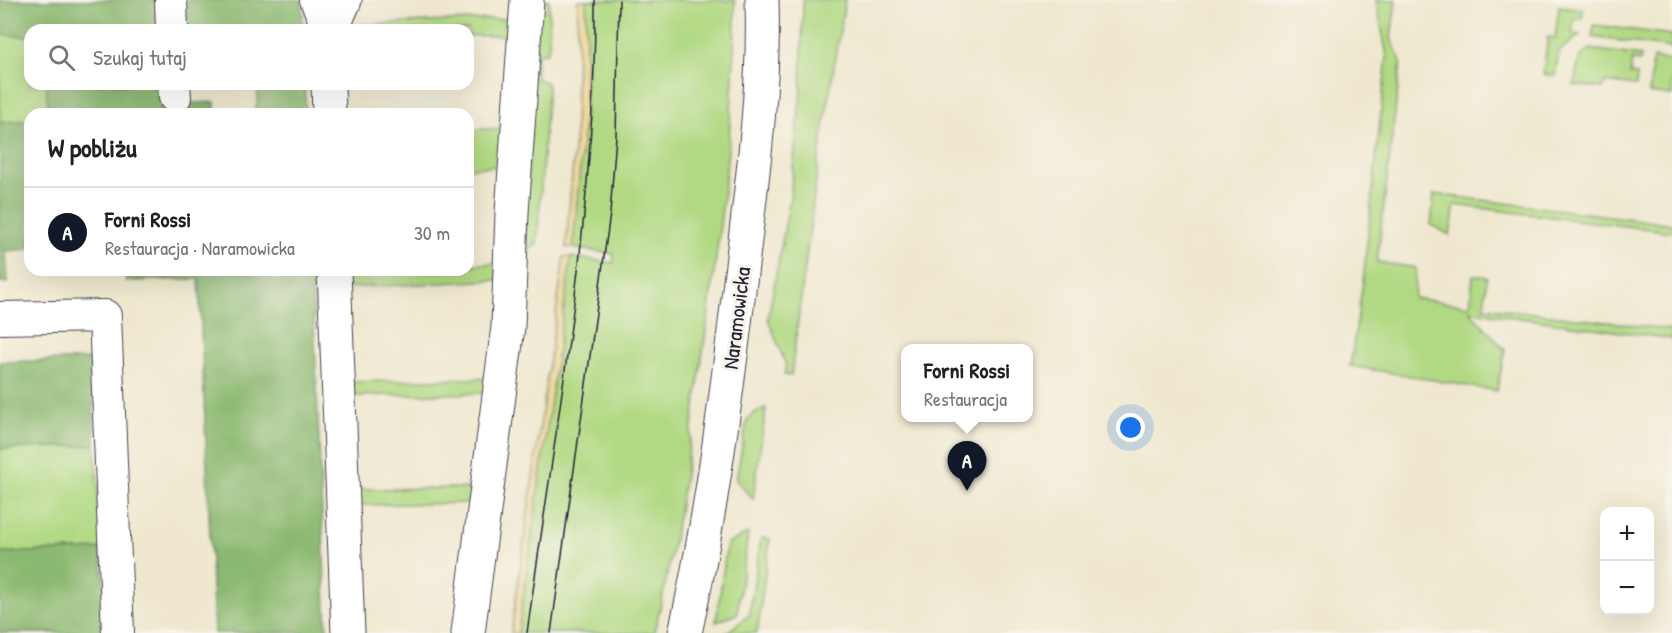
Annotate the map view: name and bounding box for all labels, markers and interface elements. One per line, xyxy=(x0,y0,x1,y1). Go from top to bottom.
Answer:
search box xyxy=(24,24,474,90)
icon: search xyxy=(45,41,78,74)
text: Szukaj tutaj xyxy=(93,42,187,72)
text: W pobliżu xyxy=(48,130,137,165)
text: Forni Rossi xyxy=(105,204,191,234)
text: A xyxy=(63,219,72,246)
text: 30 m xyxy=(414,219,450,246)
text: Restauracja · Naramowicka xyxy=(105,234,295,261)
street label: Naramowicka xyxy=(715,265,757,371)
popup xyxy=(901,344,1033,422)
text: Forni Rossi xyxy=(924,355,1010,385)
text: Restauracja xyxy=(924,385,1007,412)
your location xyxy=(1116,413,1145,442)
pin: A xyxy=(948,442,986,491)
map controls xyxy=(1600,507,1654,615)
button: + xyxy=(1600,507,1654,561)
button: − xyxy=(1600,561,1654,615)

